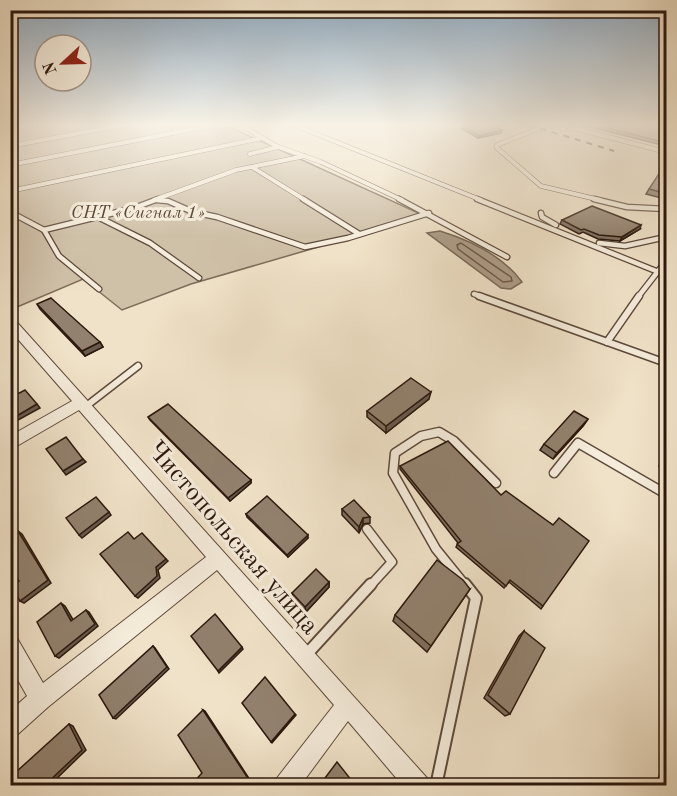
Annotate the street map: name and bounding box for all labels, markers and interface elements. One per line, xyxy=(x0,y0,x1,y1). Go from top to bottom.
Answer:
north arrow xyxy=(33,33,93,93)
text: N xyxy=(41,58,61,77)
park label: СНТ «Сигнал 1» xyxy=(71,204,205,222)
street label: Чистопольская улица xyxy=(142,437,323,640)

